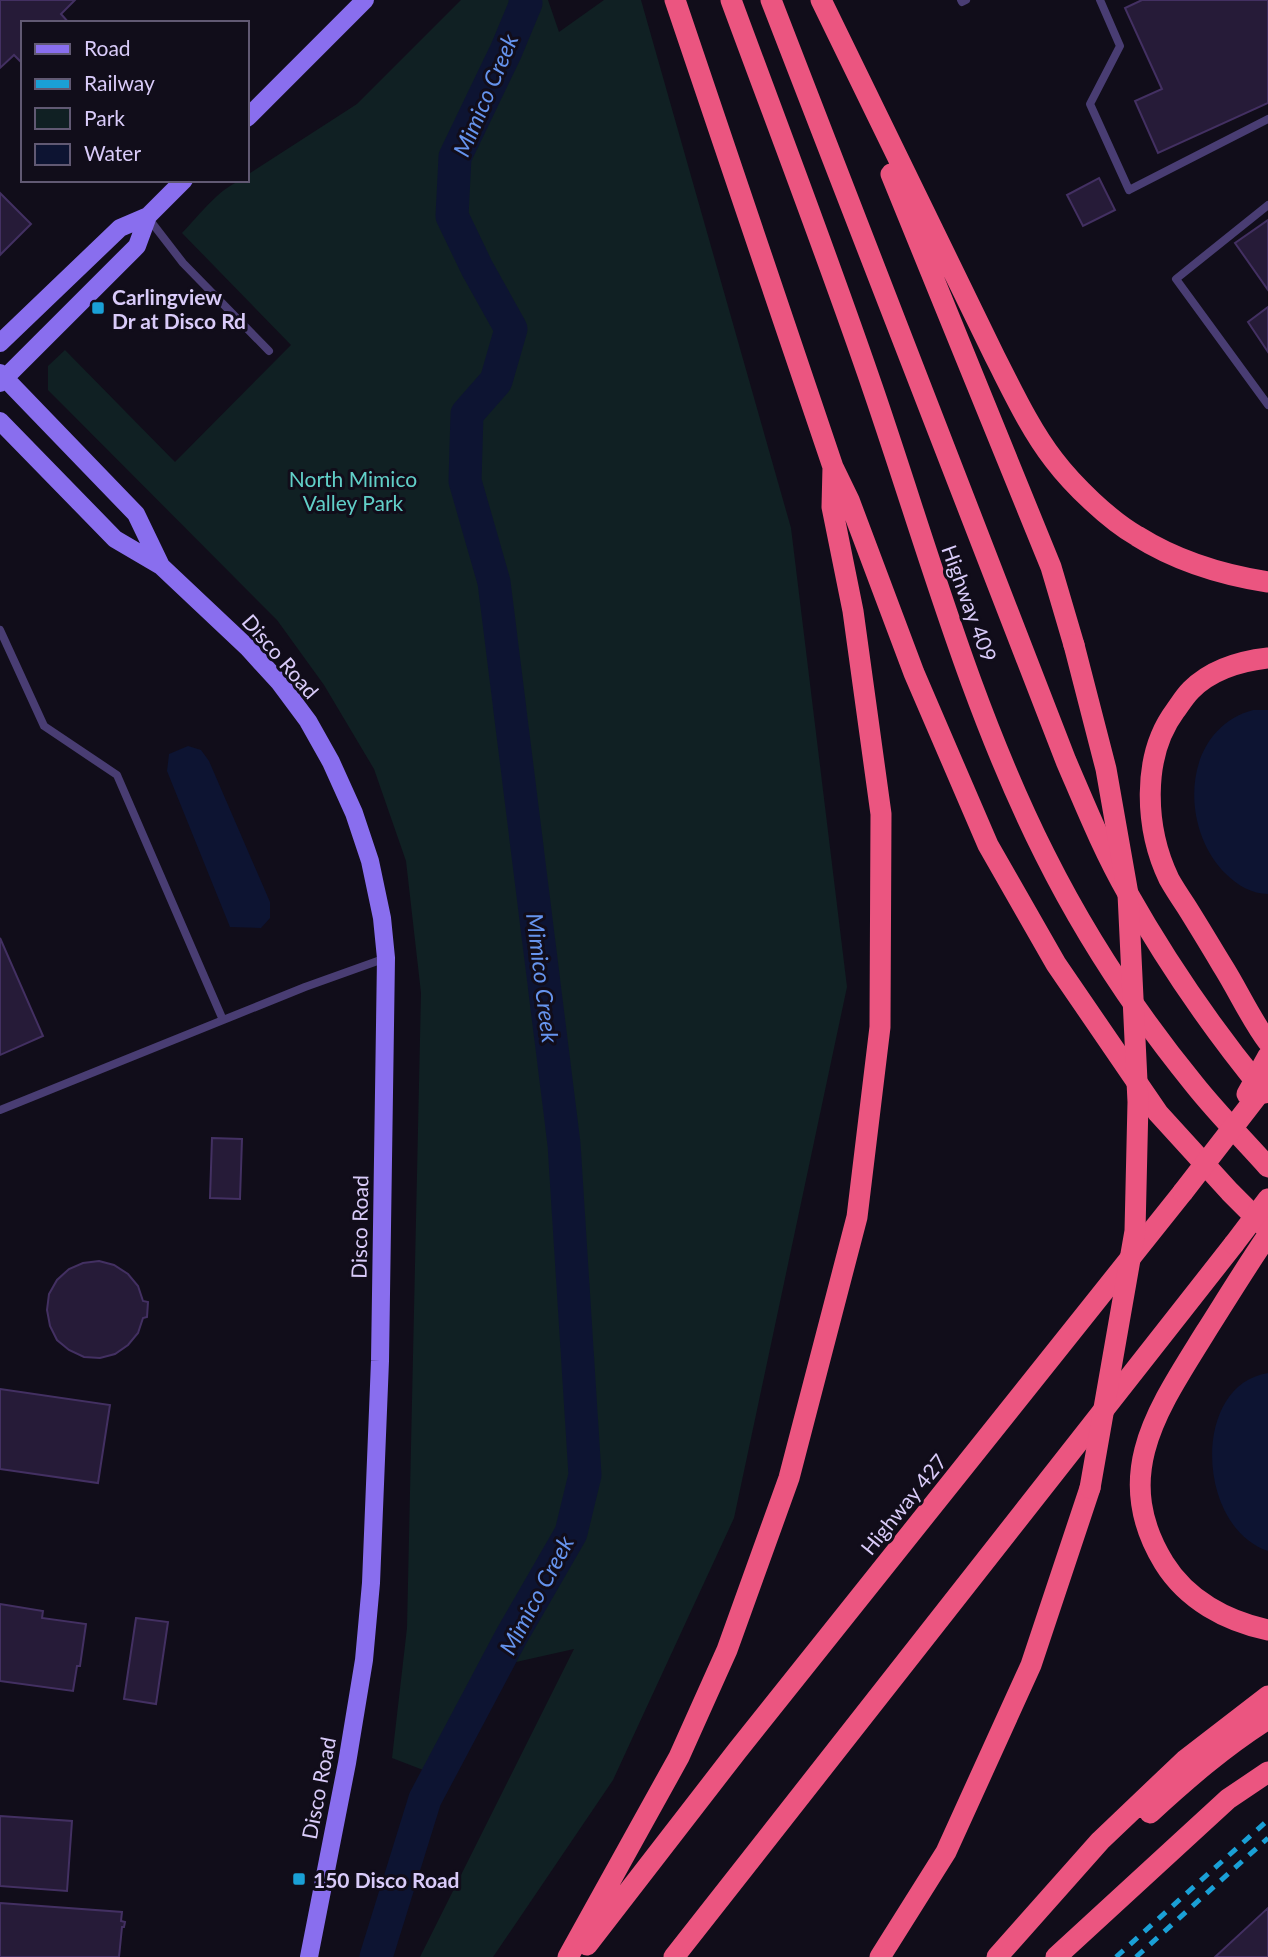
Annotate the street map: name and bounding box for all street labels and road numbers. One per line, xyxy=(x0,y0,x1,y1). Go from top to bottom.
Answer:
street label: Highway 409 xyxy=(937,541,1003,665)
street label: Disco Road xyxy=(238,609,324,703)
street label: Disco Road xyxy=(346,1175,372,1279)
street label: Highway 427 xyxy=(855,1449,951,1559)
street label: Disco Road xyxy=(296,1735,340,1841)

